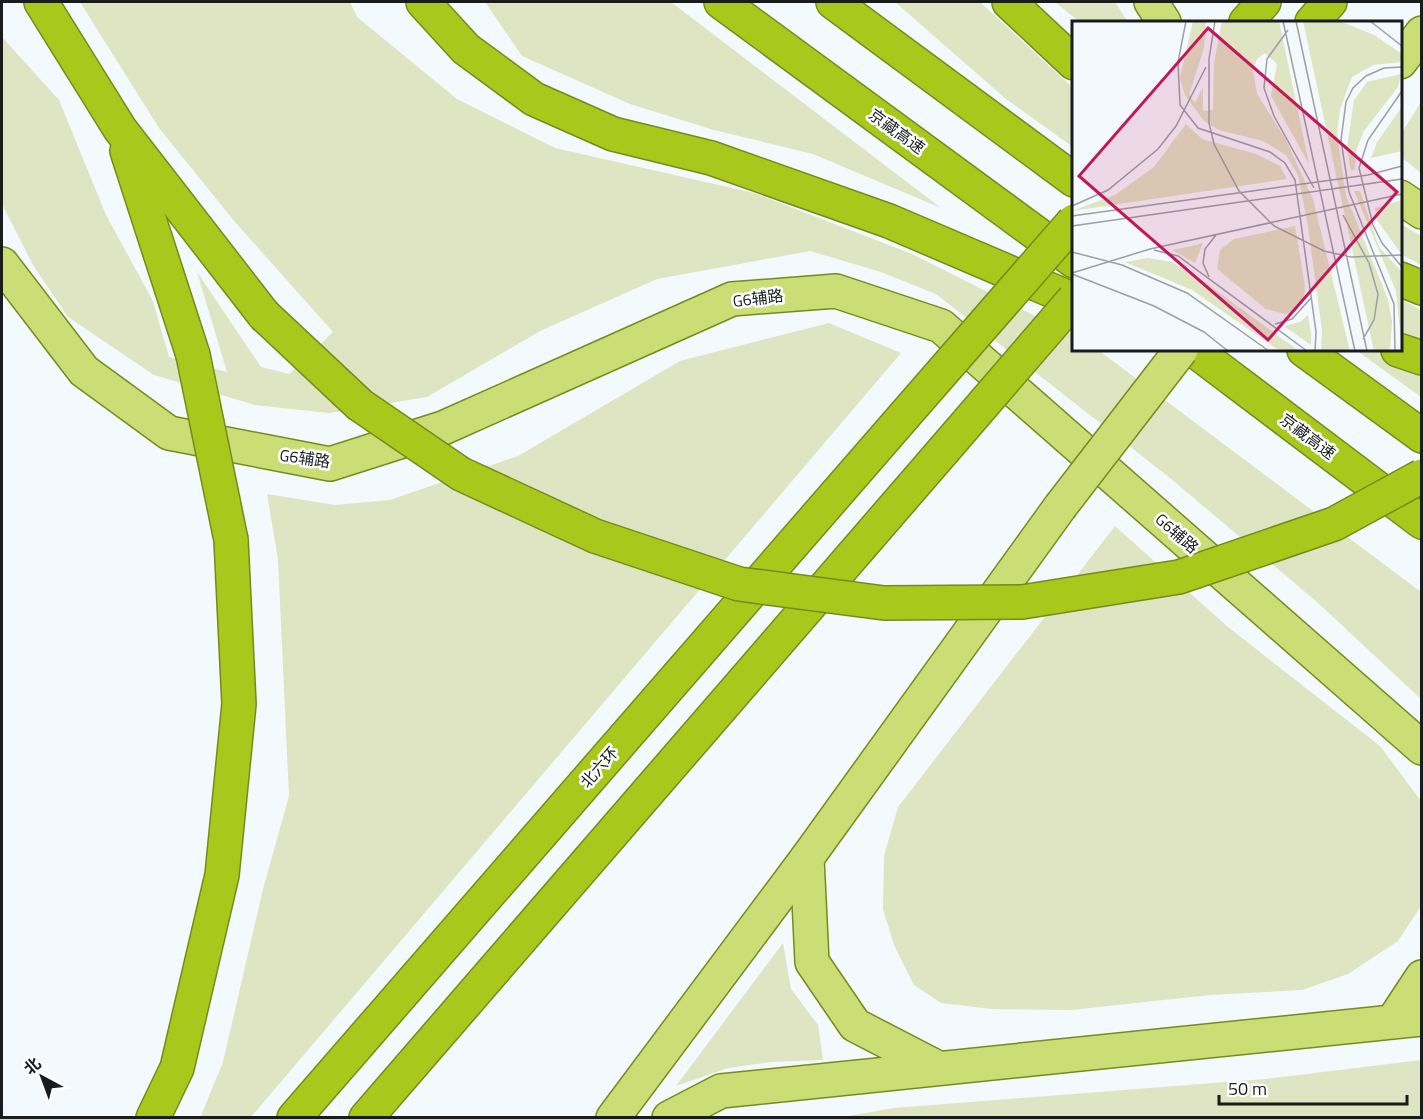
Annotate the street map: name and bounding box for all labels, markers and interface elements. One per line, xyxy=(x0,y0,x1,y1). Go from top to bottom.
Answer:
inset map xyxy=(1072,21,1402,351)
street label: 京藏高速 xyxy=(864,102,930,160)
street label: G6辅路 xyxy=(731,283,785,313)
street label: 京藏高速 xyxy=(1275,407,1341,465)
street label: G6辅路 xyxy=(278,443,332,473)
street label: G6辅路 xyxy=(1150,507,1204,559)
street label: 北六环 xyxy=(574,741,624,793)
north arrow xyxy=(12,1047,72,1107)
text: 北 xyxy=(18,1051,46,1080)
scale bar xyxy=(1219,1068,1406,1106)
text: 50 m xyxy=(1228,1075,1267,1102)

